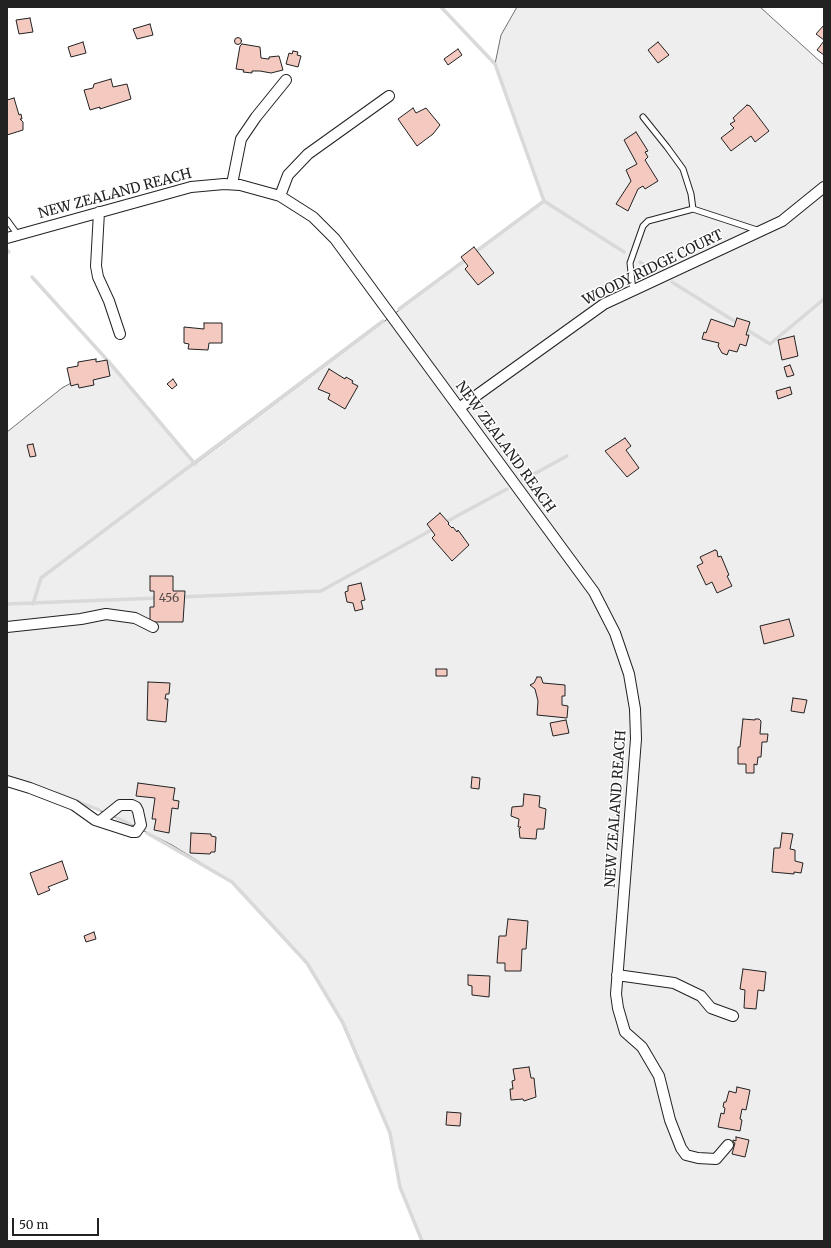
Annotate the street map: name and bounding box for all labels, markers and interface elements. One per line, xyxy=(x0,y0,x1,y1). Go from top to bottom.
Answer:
street label: NEW ZEALAND REACH xyxy=(36,165,194,223)
street label: WOODY RIDGE COURT xyxy=(580,227,726,309)
street label: NEW ZEALAND REACH xyxy=(452,378,558,516)
house number: 456 xyxy=(159,592,179,606)
street label: NEW ZEALAND REACH xyxy=(602,730,630,888)
scale bar xyxy=(14,1210,101,1236)
text: 50 m xyxy=(19,1217,48,1232)

